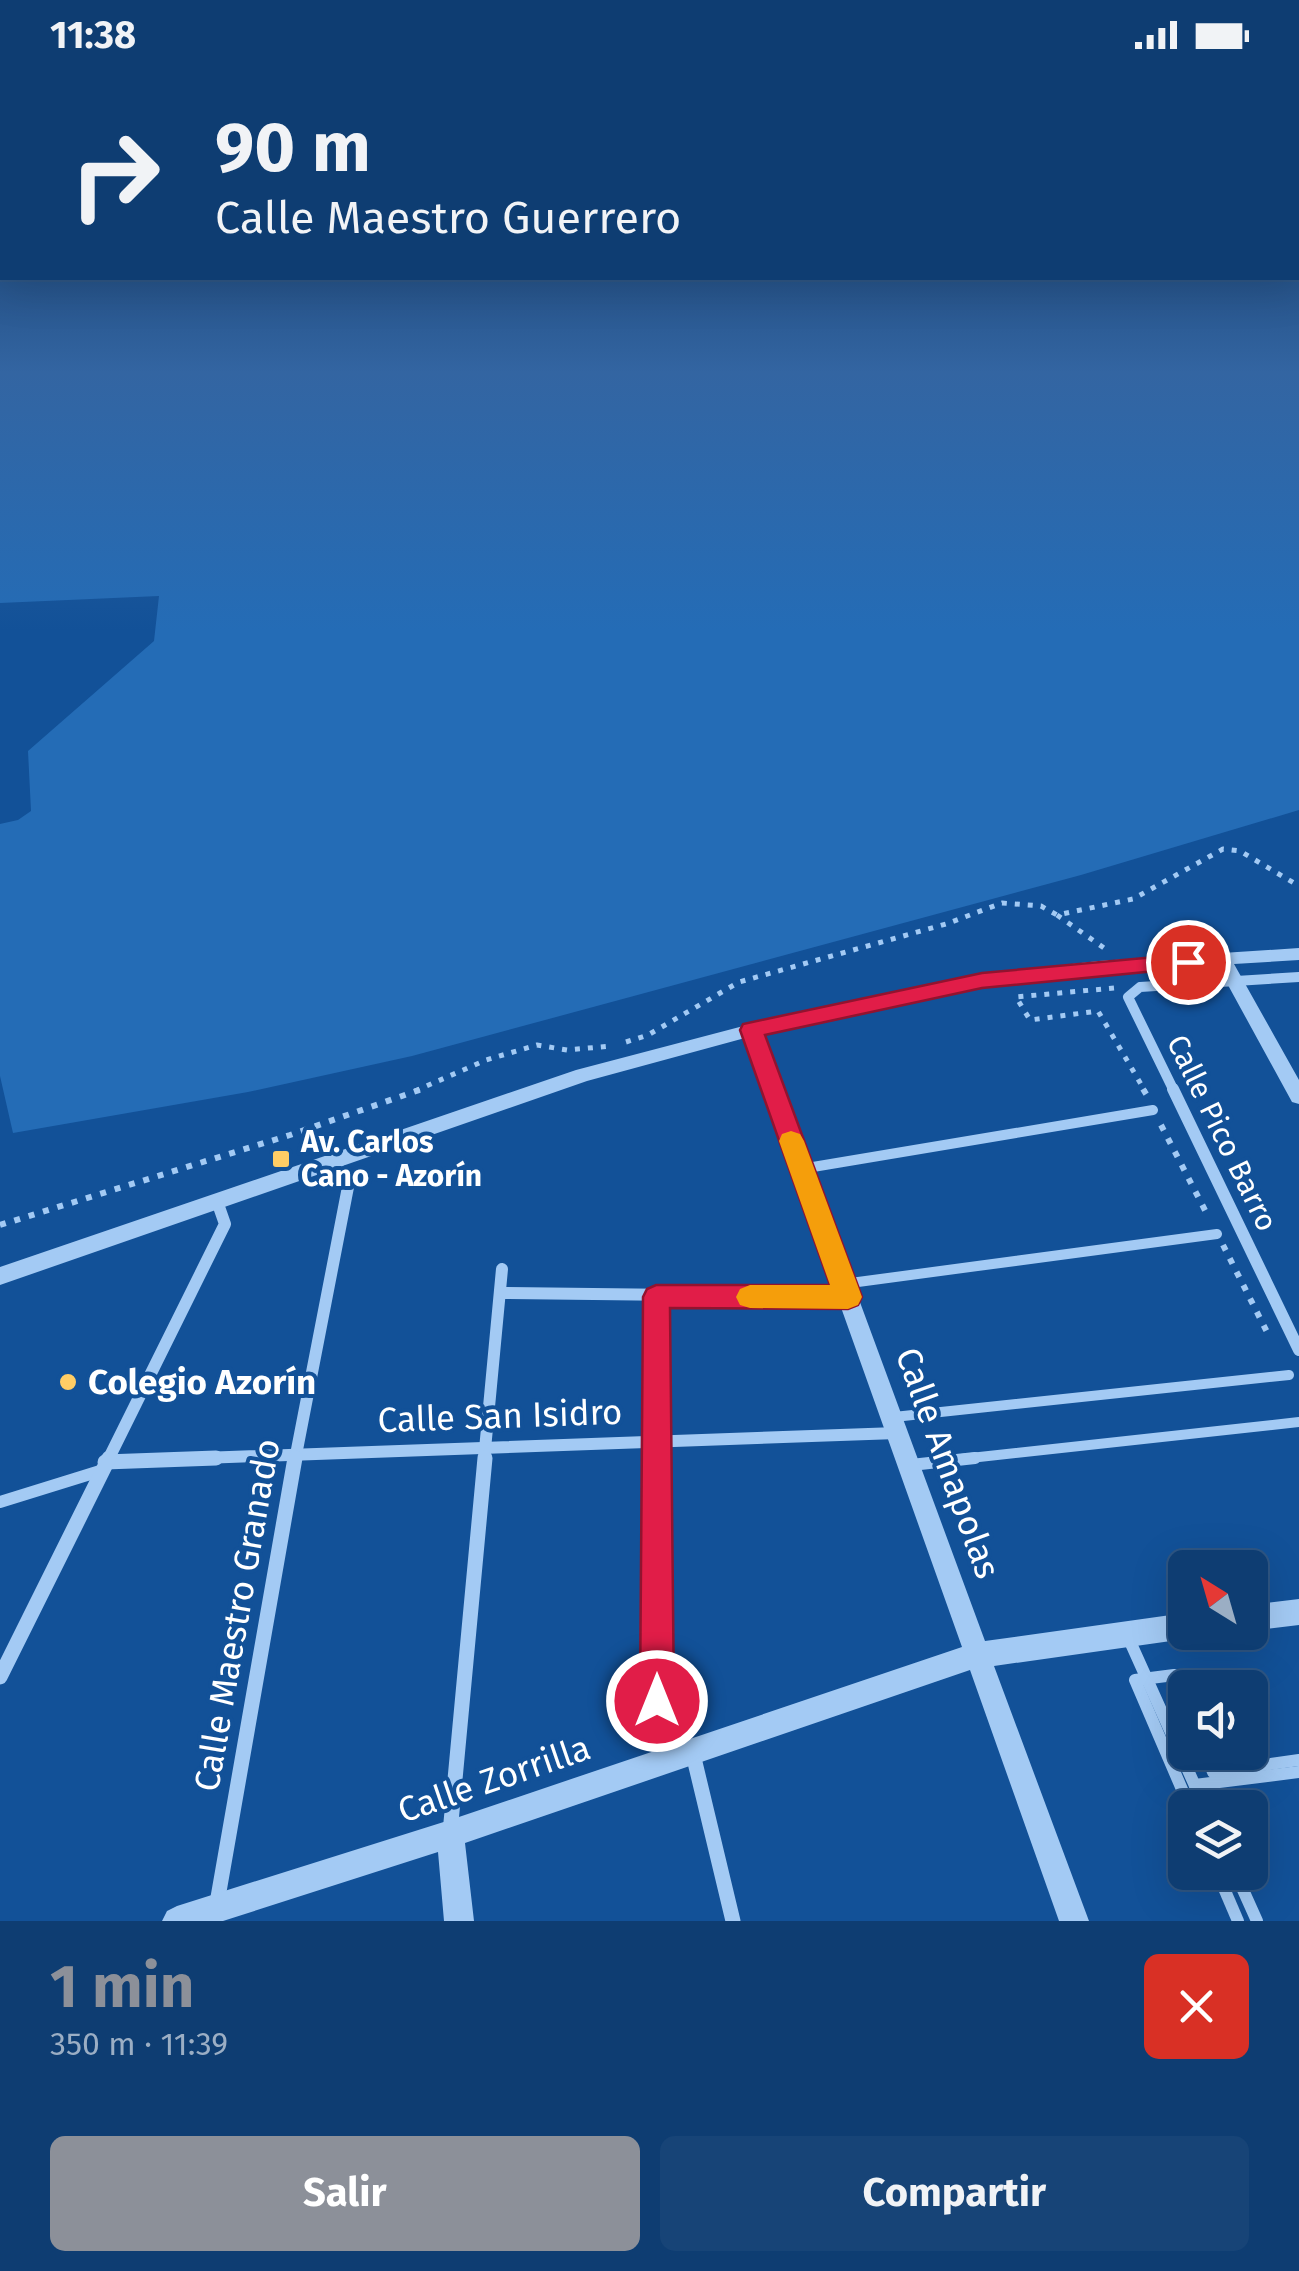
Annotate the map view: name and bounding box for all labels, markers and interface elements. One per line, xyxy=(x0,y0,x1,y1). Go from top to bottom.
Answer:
text: 11:38 xyxy=(50,12,136,58)
text: 90 m xyxy=(215,106,371,190)
icon: right xyxy=(50,110,180,240)
text: Calle Maestro Guerrero xyxy=(215,191,681,245)
pin xyxy=(1146,920,1231,1005)
icon: arrive xyxy=(1161,935,1216,990)
street label: Calle Pico Barro xyxy=(1159,1029,1285,1237)
place label: Av. Carlos Cano - Azorín xyxy=(300,1124,482,1194)
marker: Av. Carlos Cano - Azorín xyxy=(270,1148,292,1170)
street label: Calle Amapolas xyxy=(887,1342,1009,1584)
place label: Colegio Azorín xyxy=(88,1361,316,1403)
marker: Colegio Azorín xyxy=(57,1371,79,1393)
street label: Calle San Isidro xyxy=(377,1391,623,1441)
street label: Calle Maestro Granado xyxy=(185,1435,289,1795)
north arrow xyxy=(1168,1550,1268,1650)
map controls xyxy=(1168,1550,1268,1890)
position arrow xyxy=(605,1649,709,1753)
button: sound xyxy=(1168,1670,1268,1770)
street label: Calle Zorrilla xyxy=(392,1726,596,1832)
button: layers xyxy=(1168,1790,1268,1890)
text: 1 min xyxy=(50,1951,194,2023)
button: close xyxy=(1144,1954,1249,2059)
text: 350 m · 11:39 xyxy=(50,2025,228,2063)
button: Salir xyxy=(50,2136,640,2251)
button: Compartir xyxy=(660,2136,1249,2251)

